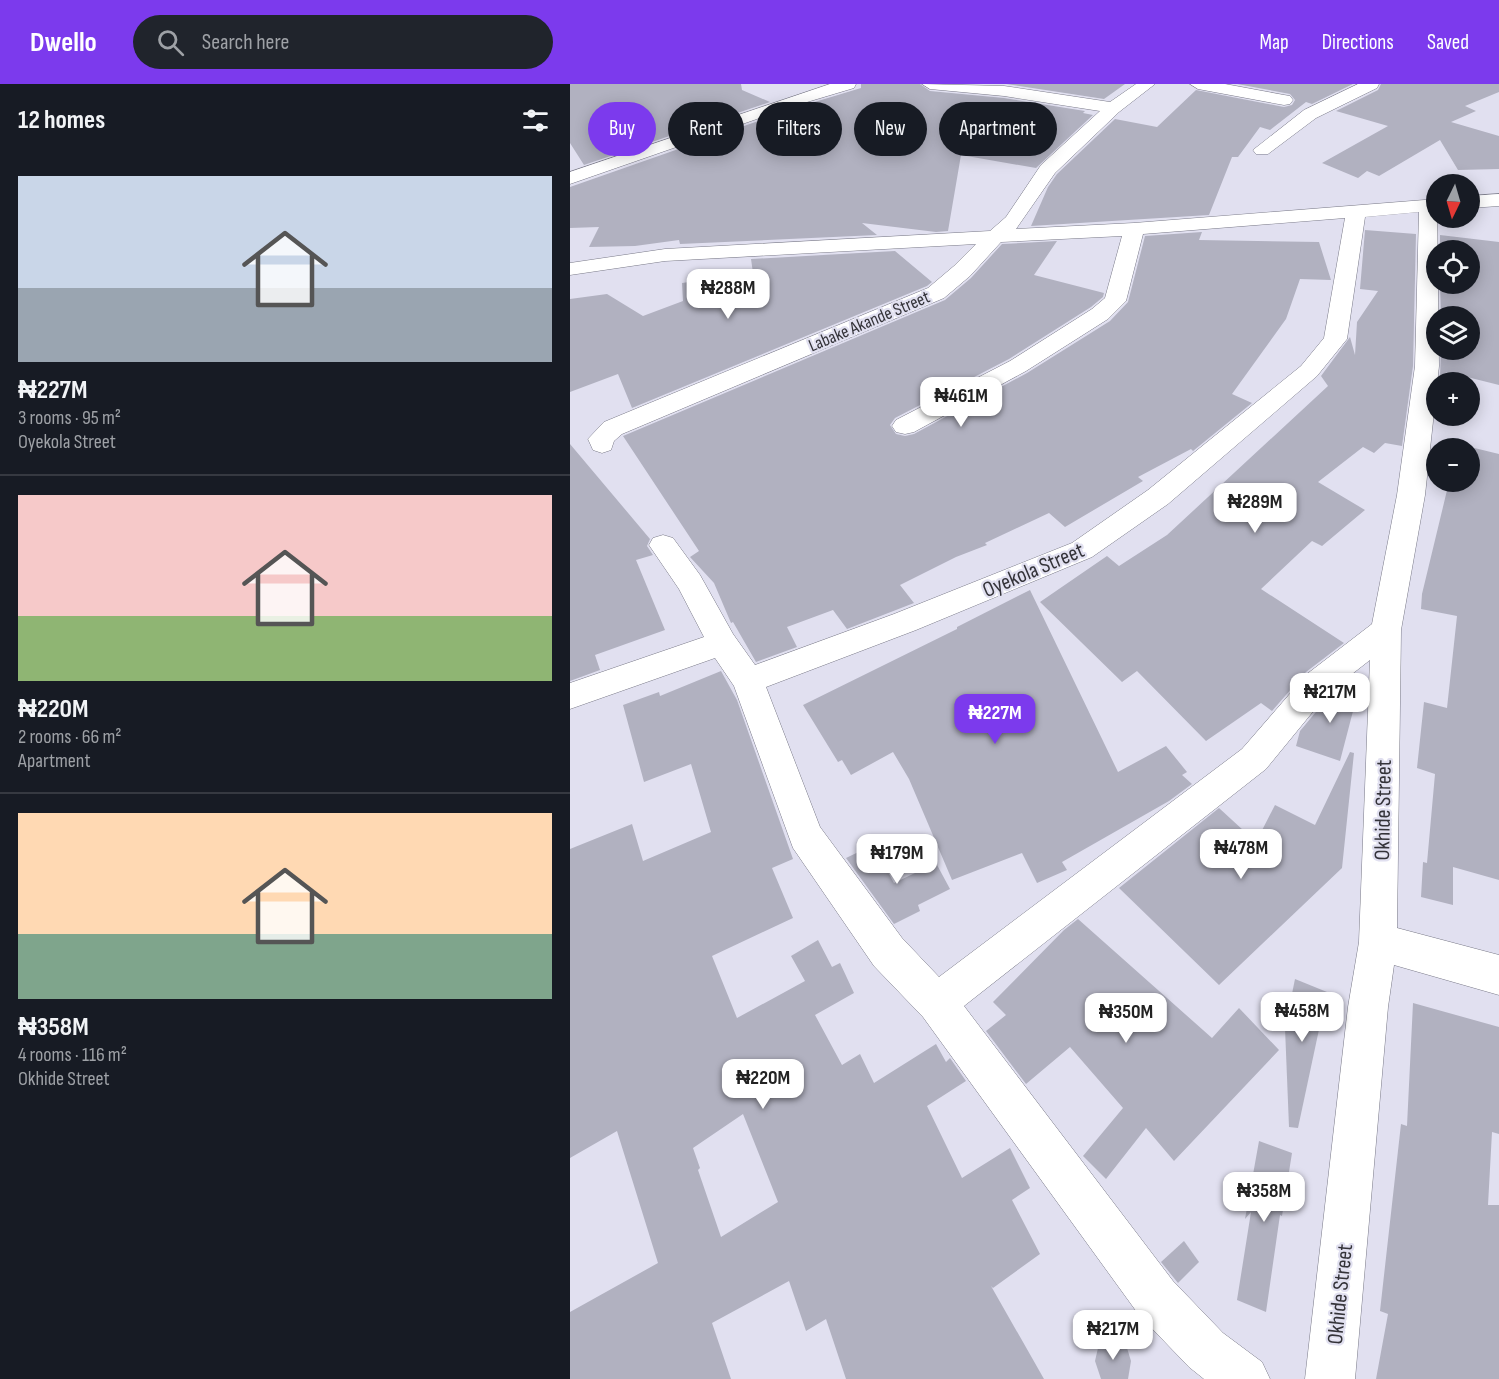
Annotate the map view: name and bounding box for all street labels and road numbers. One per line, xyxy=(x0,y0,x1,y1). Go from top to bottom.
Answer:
street label: Labake Akande Street xyxy=(805,286,933,356)
street label: Oyekola Street xyxy=(979,537,1089,604)
street label: Okhide Street xyxy=(1369,759,1398,861)
street label: Okhide Street xyxy=(1322,1242,1359,1346)

